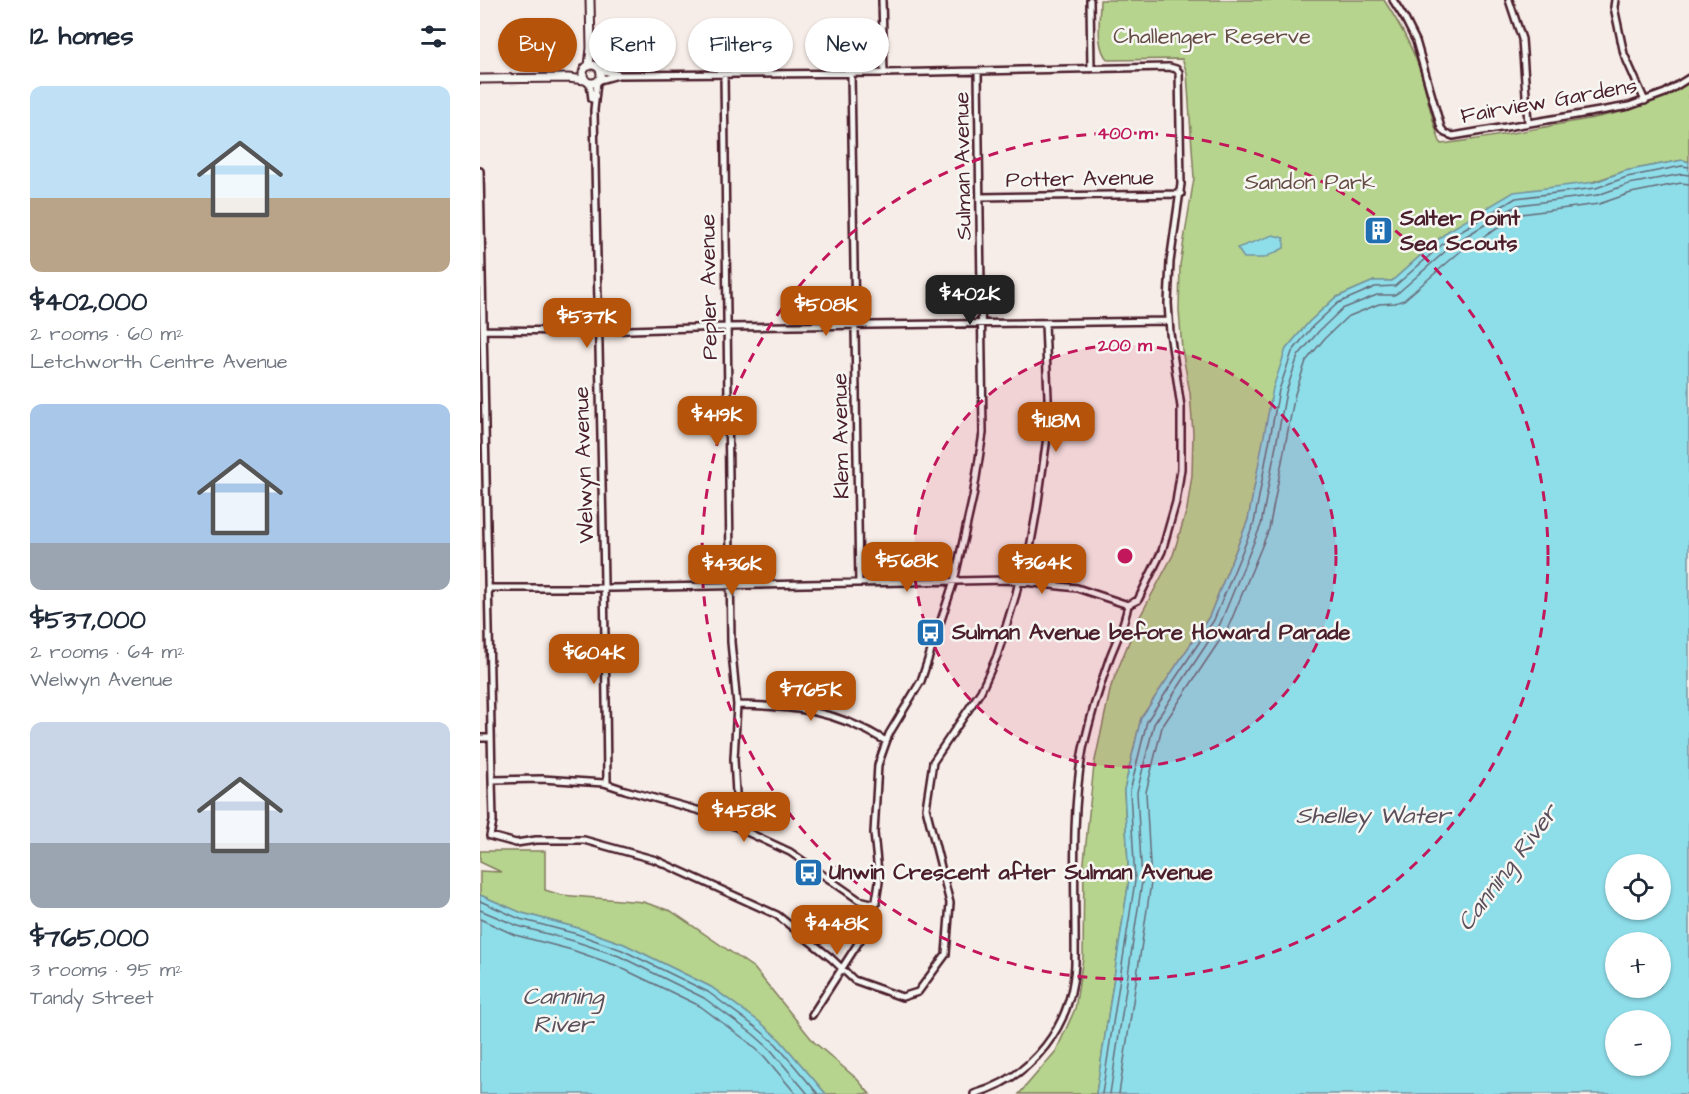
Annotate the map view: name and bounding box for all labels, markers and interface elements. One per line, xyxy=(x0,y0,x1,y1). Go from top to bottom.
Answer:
text: 12 homes xyxy=(30,18,133,54)
chip: Buy xyxy=(498,18,577,72)
chip: Rent xyxy=(589,18,676,72)
chip: Filters xyxy=(688,18,793,72)
chip: New xyxy=(805,18,889,72)
icon: filters xyxy=(417,20,450,53)
park label: Challenger Reserve xyxy=(1113,21,1311,53)
street label: Fairview Gardens xyxy=(1458,70,1640,132)
street label: Sulman Avenue xyxy=(946,91,980,240)
text: 400 m xyxy=(1097,121,1154,146)
icon: home xyxy=(186,125,294,233)
street label: Potter Avenue xyxy=(1005,162,1155,196)
park label: Sandon Park xyxy=(1245,167,1376,198)
place label: Salter Point Sea Scouts xyxy=(1399,203,1521,259)
street label: Pepler Avenue xyxy=(692,214,726,360)
building icon: Salter Point Sea Scouts xyxy=(1363,215,1395,247)
pin: $402K xyxy=(928,275,1012,326)
text: $402K xyxy=(940,280,1000,308)
text: $402,000 xyxy=(30,284,147,320)
pin: $508K xyxy=(784,286,868,337)
text: $508K xyxy=(795,291,858,319)
pin: $537K xyxy=(545,298,629,349)
text: $537K xyxy=(557,303,617,331)
text: 2 rooms · 60 m² xyxy=(30,320,184,348)
text: 200 m xyxy=(1097,333,1153,358)
text: Letchworth Centre Avenue xyxy=(30,348,288,376)
street label: Klem Avenue xyxy=(824,373,858,499)
street label: Welwyn Avenue xyxy=(566,386,603,544)
pin: $419K xyxy=(675,396,759,447)
text: $419K xyxy=(692,401,742,429)
pin: $1.18M xyxy=(1007,402,1105,453)
text: $1.18M xyxy=(1032,407,1080,435)
icon: home xyxy=(186,443,294,551)
pin: $568K xyxy=(865,542,949,593)
pin: $364K xyxy=(1000,544,1084,595)
pin: $436K xyxy=(690,545,774,596)
centre of rings xyxy=(1115,546,1135,566)
text: $568K xyxy=(876,547,938,575)
text: $364K xyxy=(1012,549,1072,577)
text: $436K xyxy=(702,550,762,578)
text: $537,000 xyxy=(30,602,146,638)
bus stop icon: Sulman Avenue before Howard Parade xyxy=(915,616,947,648)
place label: Sulman Avenue before Howard Parade xyxy=(951,617,1350,648)
pin: $604K xyxy=(552,634,636,685)
text: 2 rooms · 64 m² xyxy=(30,638,185,666)
text: $604K xyxy=(563,639,625,667)
text: Welwyn Avenue xyxy=(30,666,173,694)
pin: $765K xyxy=(769,671,853,722)
text: $765K xyxy=(780,676,842,704)
icon: home xyxy=(186,761,294,869)
pin: $458K xyxy=(702,792,786,843)
water label: Canning River xyxy=(1449,796,1569,939)
text: $458K xyxy=(712,797,776,825)
water label: Shelley Water xyxy=(1296,799,1453,833)
map controls xyxy=(1605,854,1671,1076)
button: locate xyxy=(1605,854,1671,920)
bus stop icon: Unwin Crescent after Sulman Avenue xyxy=(792,856,824,888)
place label: Unwin Crescent after Sulman Avenue xyxy=(829,857,1213,888)
pin: $448K xyxy=(795,905,879,956)
text: $448K xyxy=(805,910,869,938)
text: $765,000 xyxy=(30,920,149,956)
button: + xyxy=(1605,932,1671,998)
text: 3 rooms · 95 m² xyxy=(30,956,183,984)
water label: Canning River xyxy=(522,980,605,1042)
text: Tandy Street xyxy=(30,984,154,1012)
button: − xyxy=(1605,1010,1671,1076)

